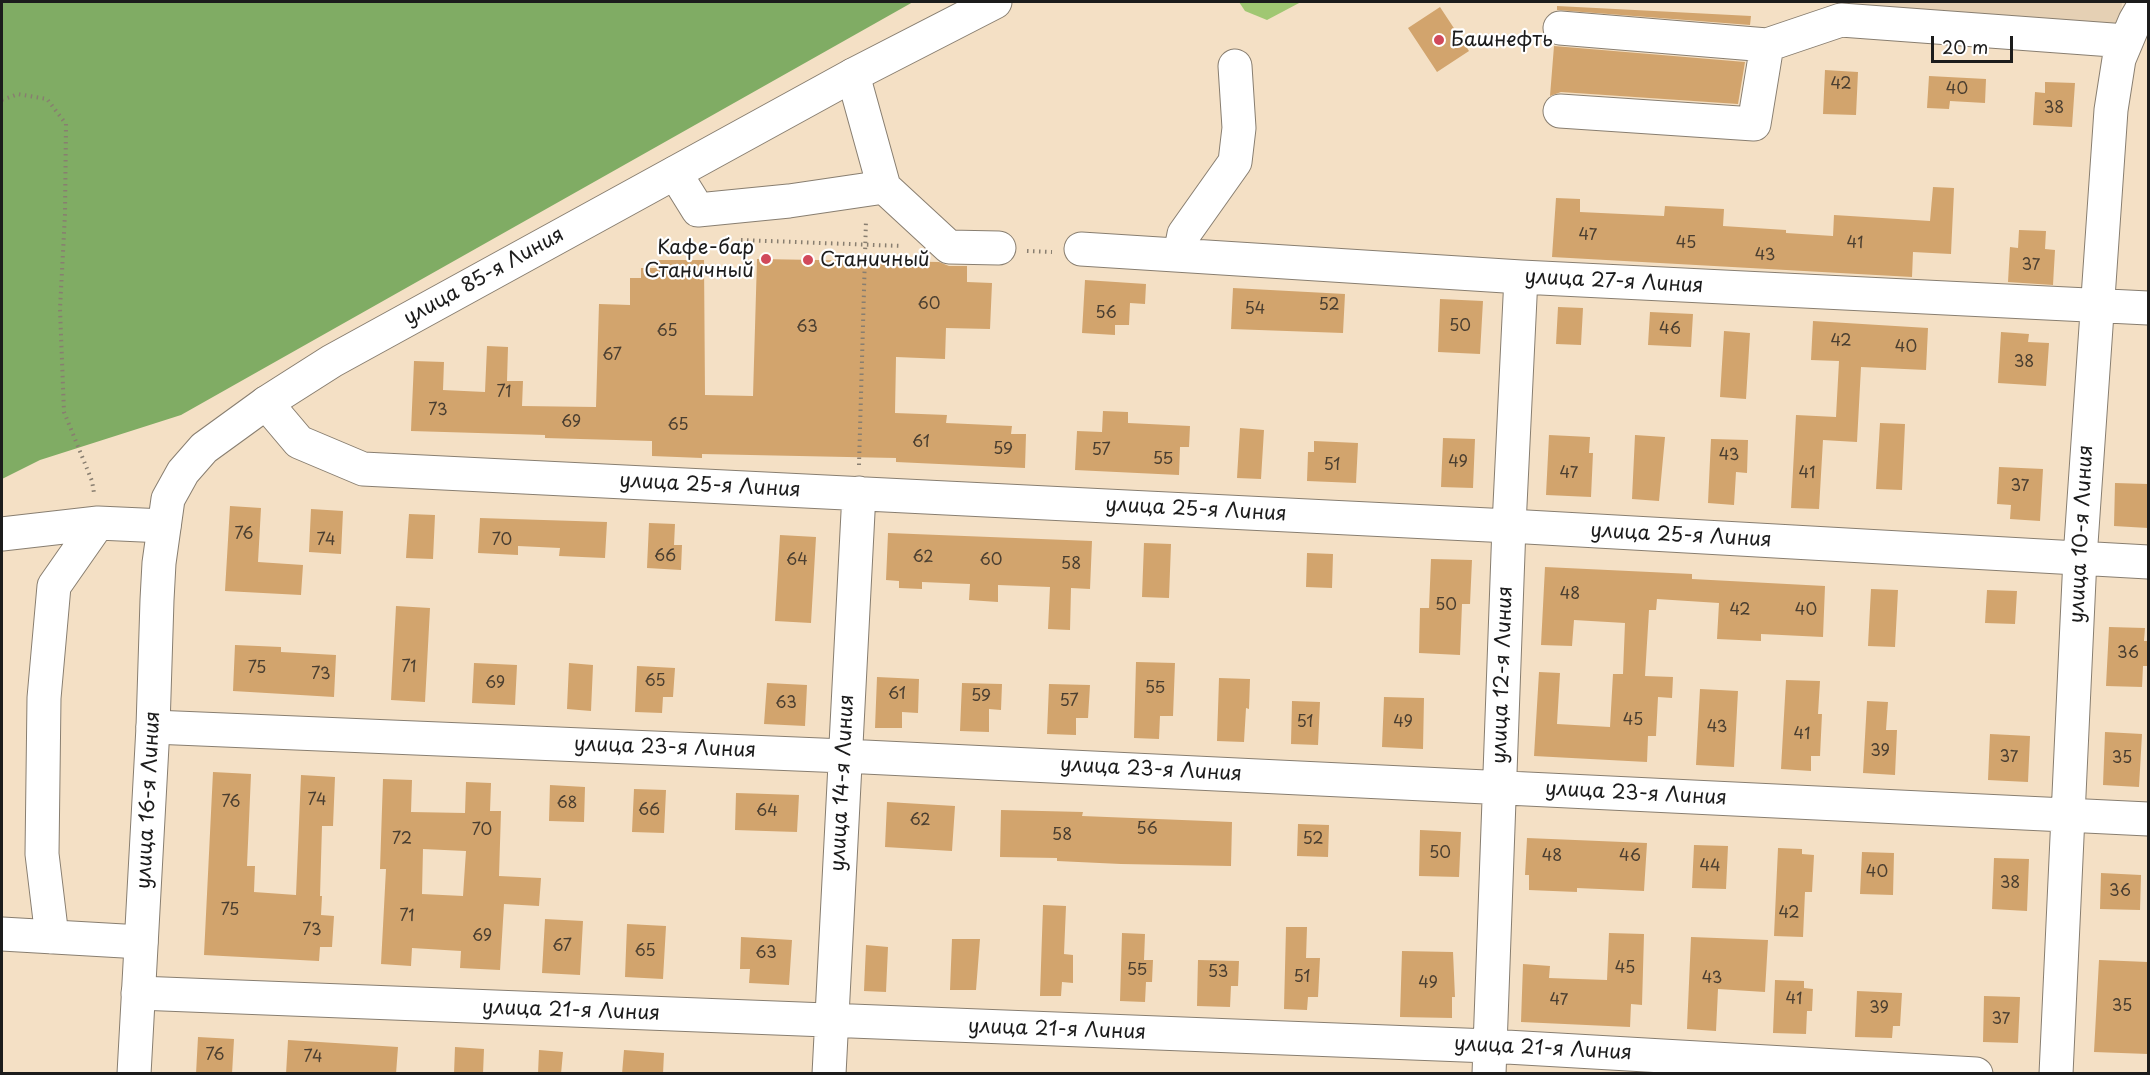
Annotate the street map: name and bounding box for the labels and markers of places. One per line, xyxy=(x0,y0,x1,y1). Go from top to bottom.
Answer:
place label: Башнефть xyxy=(1451,28,1553,52)
marker: Башнефть xyxy=(1432,33,1446,47)
place label: Кафе-бар Станичный xyxy=(644,236,754,283)
place label: Станичный xyxy=(820,248,930,272)
marker: Кафе-бар Станичный xyxy=(759,252,773,266)
marker: Станичный xyxy=(801,253,815,267)

